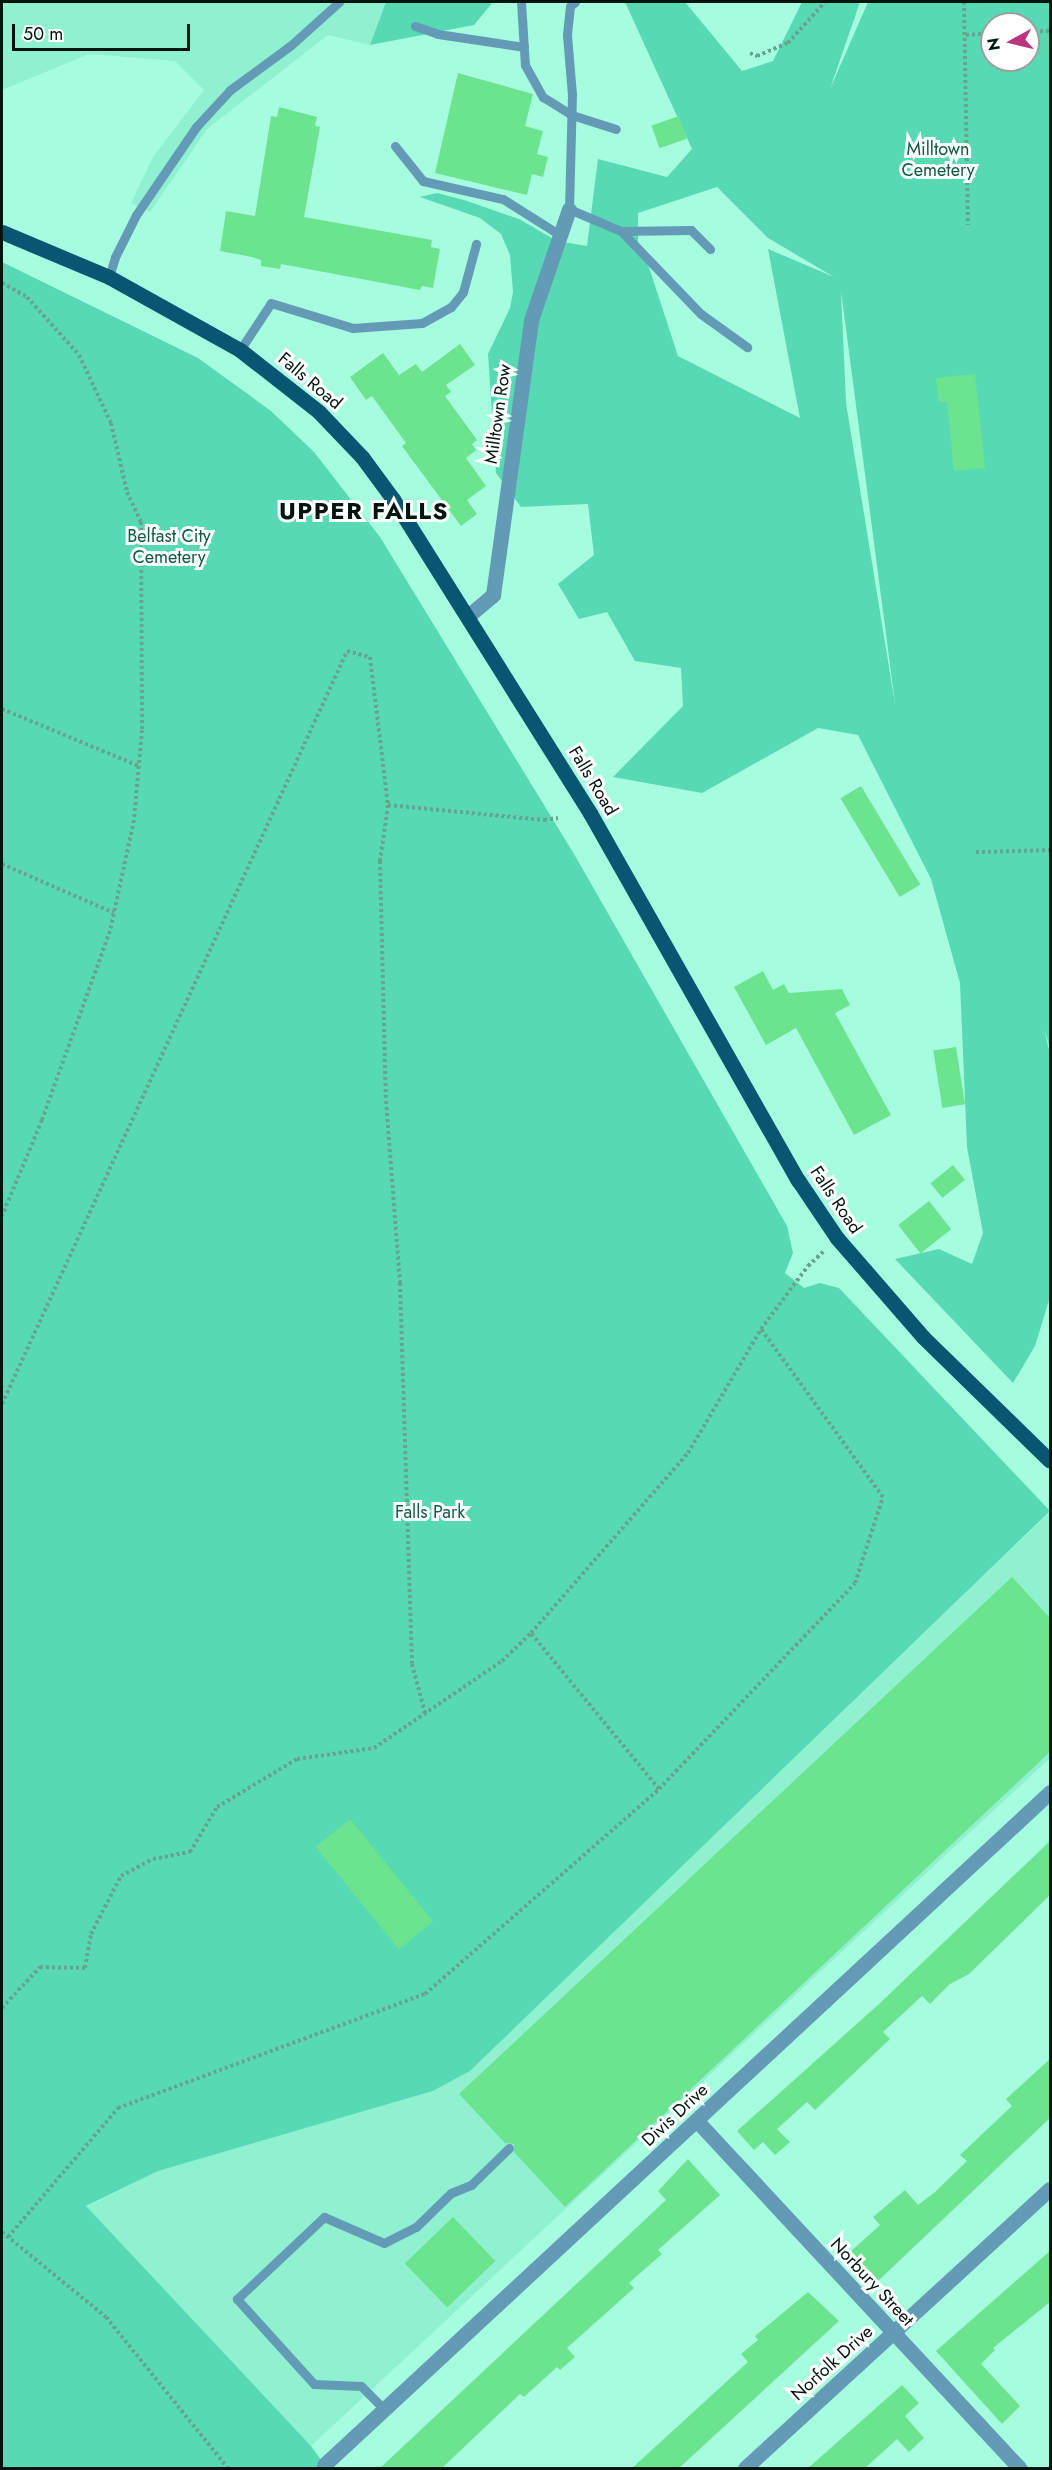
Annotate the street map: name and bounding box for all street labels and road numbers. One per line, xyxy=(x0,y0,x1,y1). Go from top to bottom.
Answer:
street label: Falls Road xyxy=(274,348,346,414)
street label: Milltown Row xyxy=(480,363,516,465)
street label: Falls Road xyxy=(564,742,622,820)
street label: Falls Road xyxy=(806,1162,866,1238)
street label: Divis Drive xyxy=(638,2079,712,2151)
street label: Norbury Street xyxy=(826,2233,918,2331)
street label: Norfolk Drive xyxy=(787,2321,877,2405)

